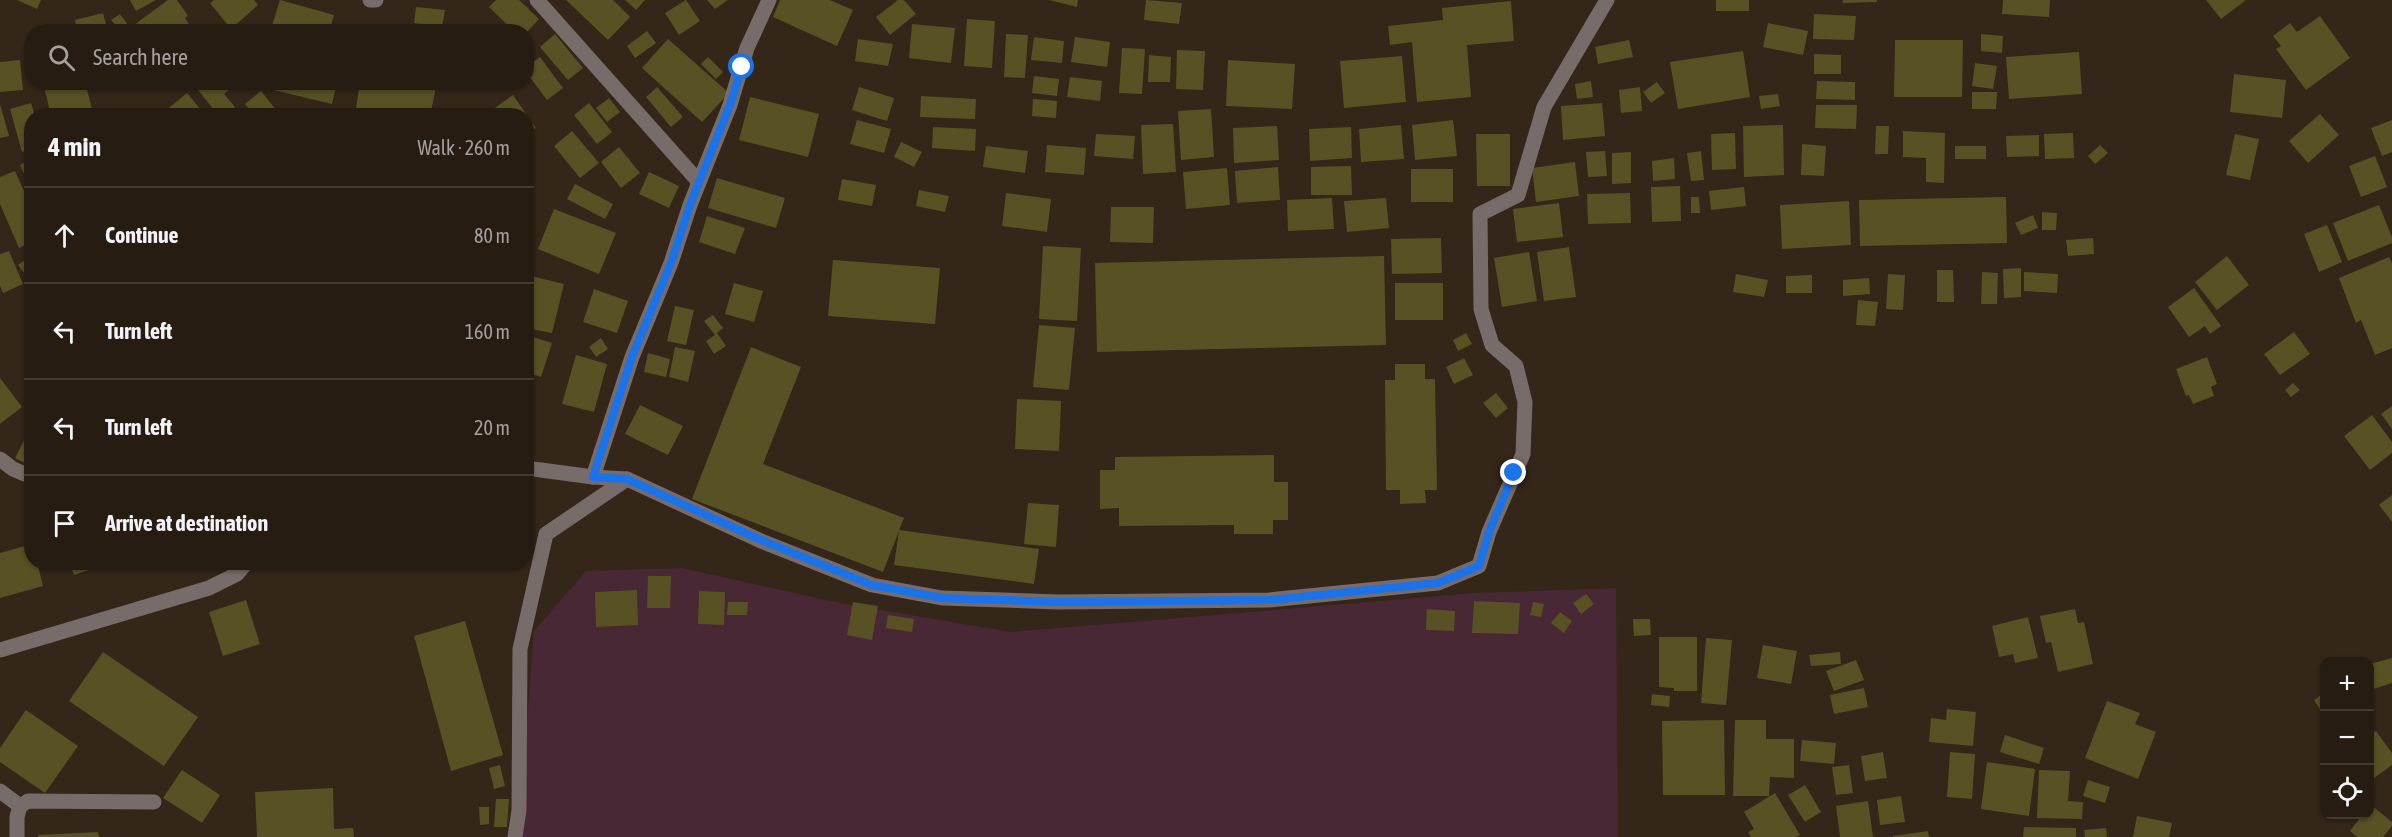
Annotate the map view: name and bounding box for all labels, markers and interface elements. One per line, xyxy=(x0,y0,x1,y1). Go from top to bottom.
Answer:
search box xyxy=(24,24,534,90)
icon: search xyxy=(45,41,78,74)
text: Search here xyxy=(93,44,188,70)
route start xyxy=(728,53,754,79)
text: 4 min xyxy=(48,132,101,162)
text: Walk · 260 m xyxy=(418,136,510,159)
icon: ahead xyxy=(48,219,81,252)
text: Continue xyxy=(105,222,179,248)
text: 80 m xyxy=(474,224,510,247)
icon: left xyxy=(48,315,81,348)
text: Turn left xyxy=(105,318,172,344)
text: 160 m xyxy=(465,320,510,343)
icon: left xyxy=(48,411,81,444)
text: Turn left xyxy=(105,414,172,440)
text: 20 m xyxy=(474,416,510,439)
route end xyxy=(1500,459,1526,485)
icon: arrive xyxy=(48,507,81,540)
text: Arrive at destination xyxy=(105,510,268,536)
map controls xyxy=(2320,657,2374,819)
button: + xyxy=(2320,657,2374,711)
button: − xyxy=(2320,711,2374,765)
button: locate xyxy=(2320,765,2374,819)

